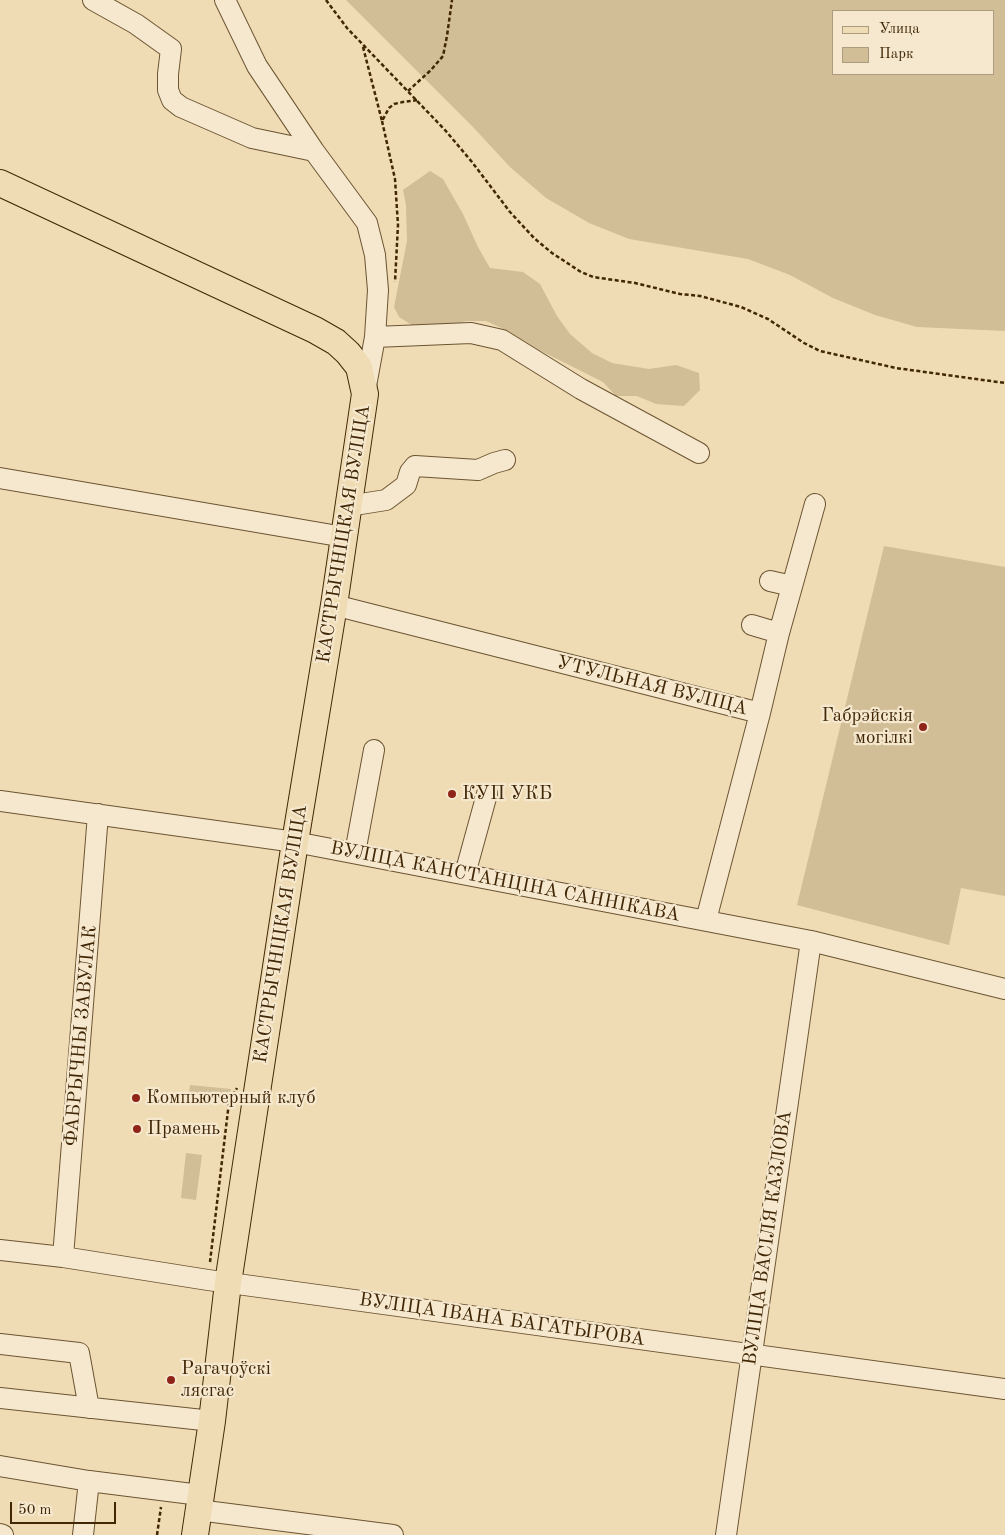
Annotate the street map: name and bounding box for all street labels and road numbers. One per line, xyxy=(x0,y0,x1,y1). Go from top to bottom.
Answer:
street label: КАСТРЫЧНІЦКАЯ ВУЛІЦА xyxy=(312,403,376,665)
street label: УТУЛЬНАЯ ВУЛІЦА xyxy=(554,651,750,721)
street label: КАСТРЫЧНІЦКАЯ ВУЛІЦА xyxy=(249,803,313,1065)
street label: ВУЛІЦА КАНСТАНЦІНА САННІКАВА xyxy=(328,837,682,927)
street label: ФАБРЫЧНЫ ЗАВУЛАК xyxy=(60,925,102,1147)
street label: ВУЛІЦА ВАСІЛЯ КАЗЛОВА xyxy=(739,1109,797,1367)
street label: ВУЛІЦА ІВАНА БАГАТЫРОВА xyxy=(358,1289,646,1351)

